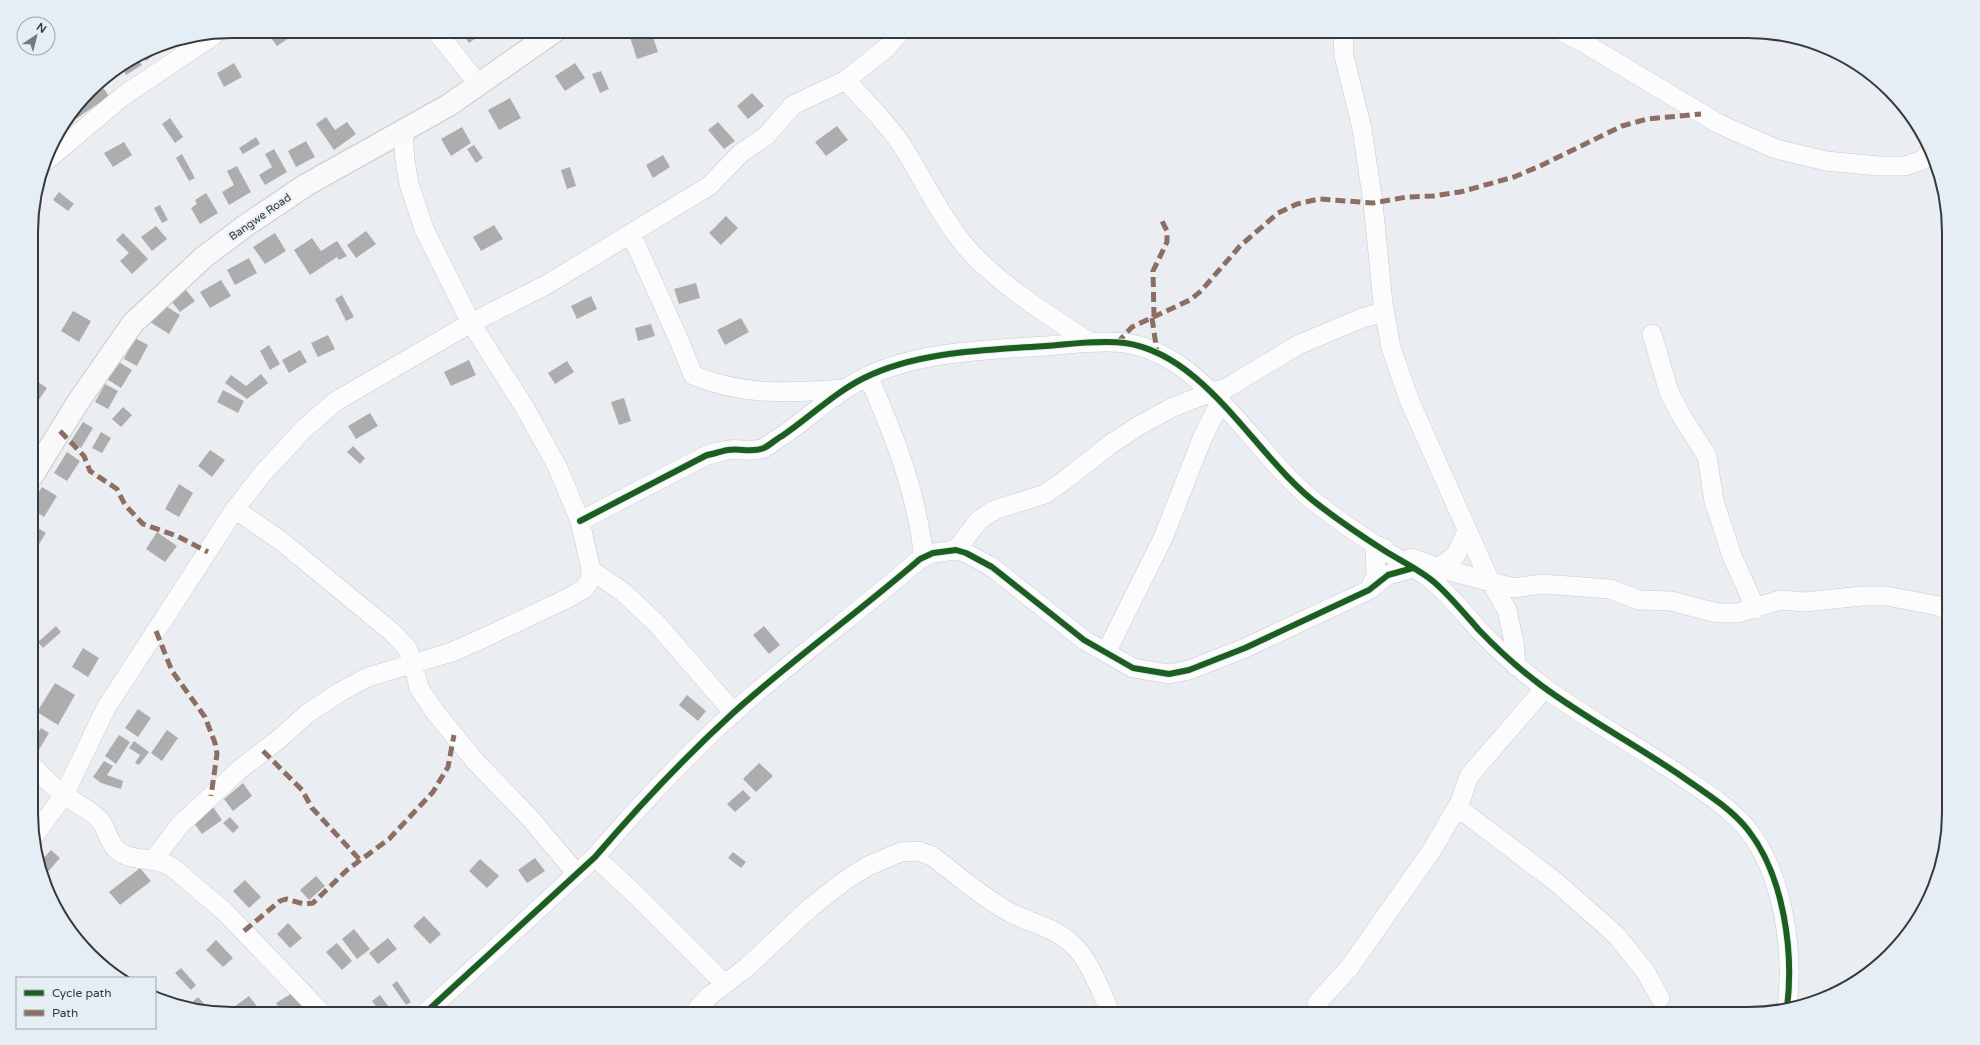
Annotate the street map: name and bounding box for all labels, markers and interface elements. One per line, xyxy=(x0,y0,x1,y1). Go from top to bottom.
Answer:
north arrow xyxy=(16,16,56,56)
text: N xyxy=(34,20,49,36)
street label: Bangwe Road xyxy=(226,191,294,243)
legend xyxy=(16,977,156,1029)
text: Cycle path xyxy=(52,986,111,1000)
text: Path xyxy=(52,1006,78,1020)

